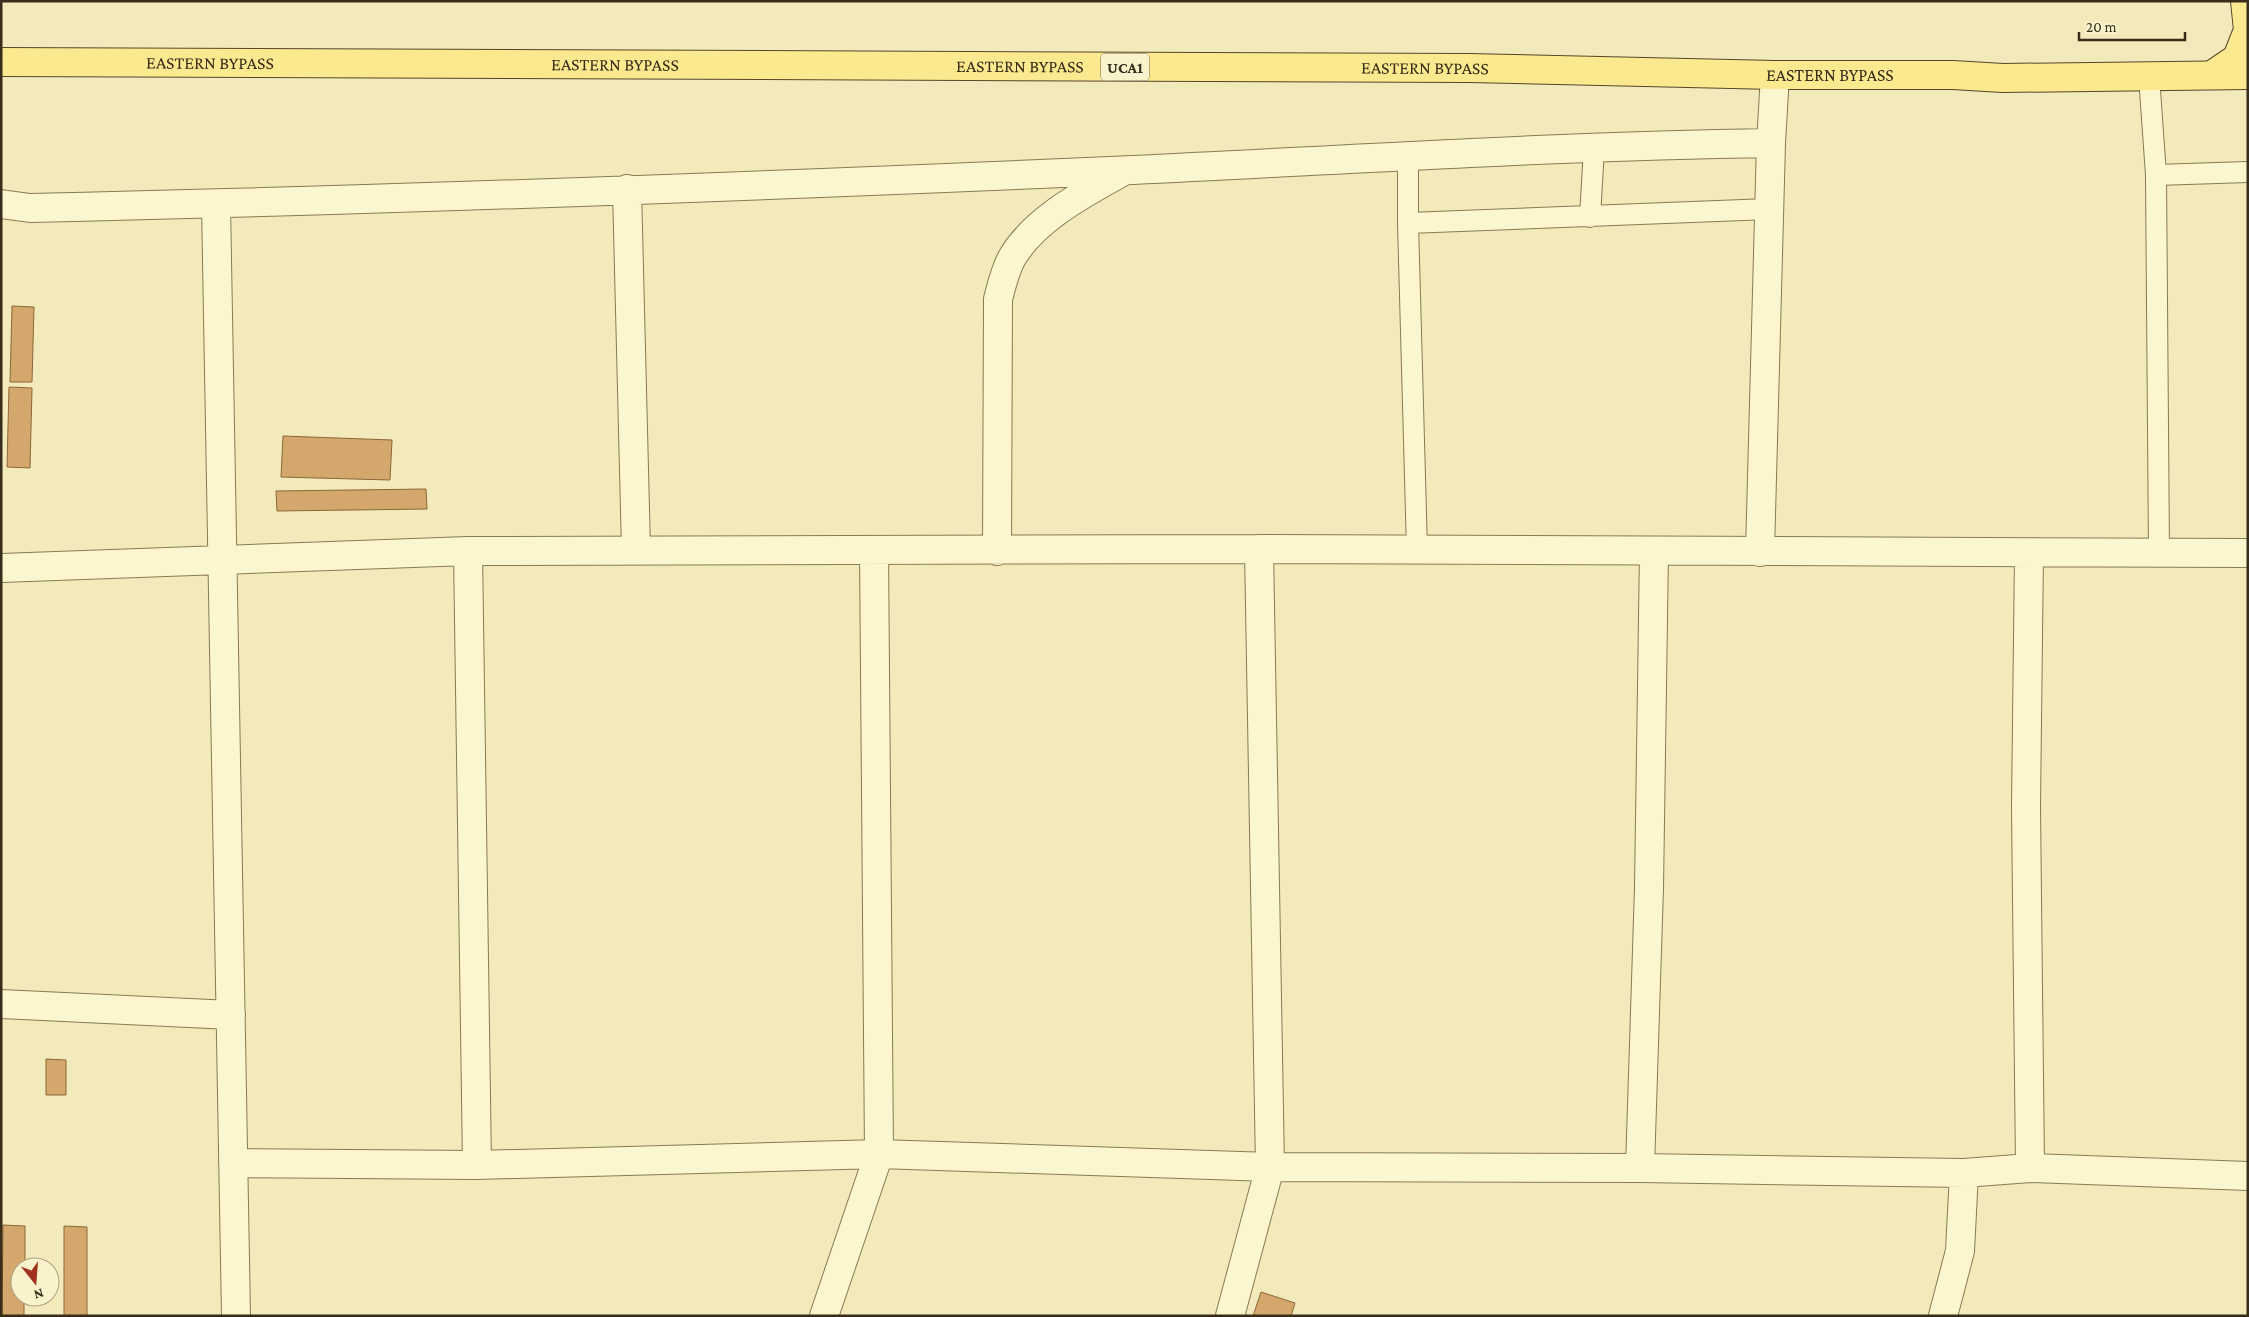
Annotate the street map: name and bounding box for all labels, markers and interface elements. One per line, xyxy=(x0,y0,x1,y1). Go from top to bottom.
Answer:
scale bar xyxy=(2079,10,2185,42)
text: 20 m xyxy=(2086,19,2117,35)
street label: EASTERN BYPASS xyxy=(146,53,274,73)
street label: EASTERN BYPASS xyxy=(551,54,679,75)
road number: UCA1 xyxy=(1101,54,1149,80)
street label: EASTERN BYPASS xyxy=(956,56,1084,76)
street label: EASTERN BYPASS xyxy=(1361,58,1489,78)
street label: EASTERN BYPASS xyxy=(1766,65,1894,85)
north arrow xyxy=(10,1257,60,1307)
text: N xyxy=(31,1285,46,1304)

